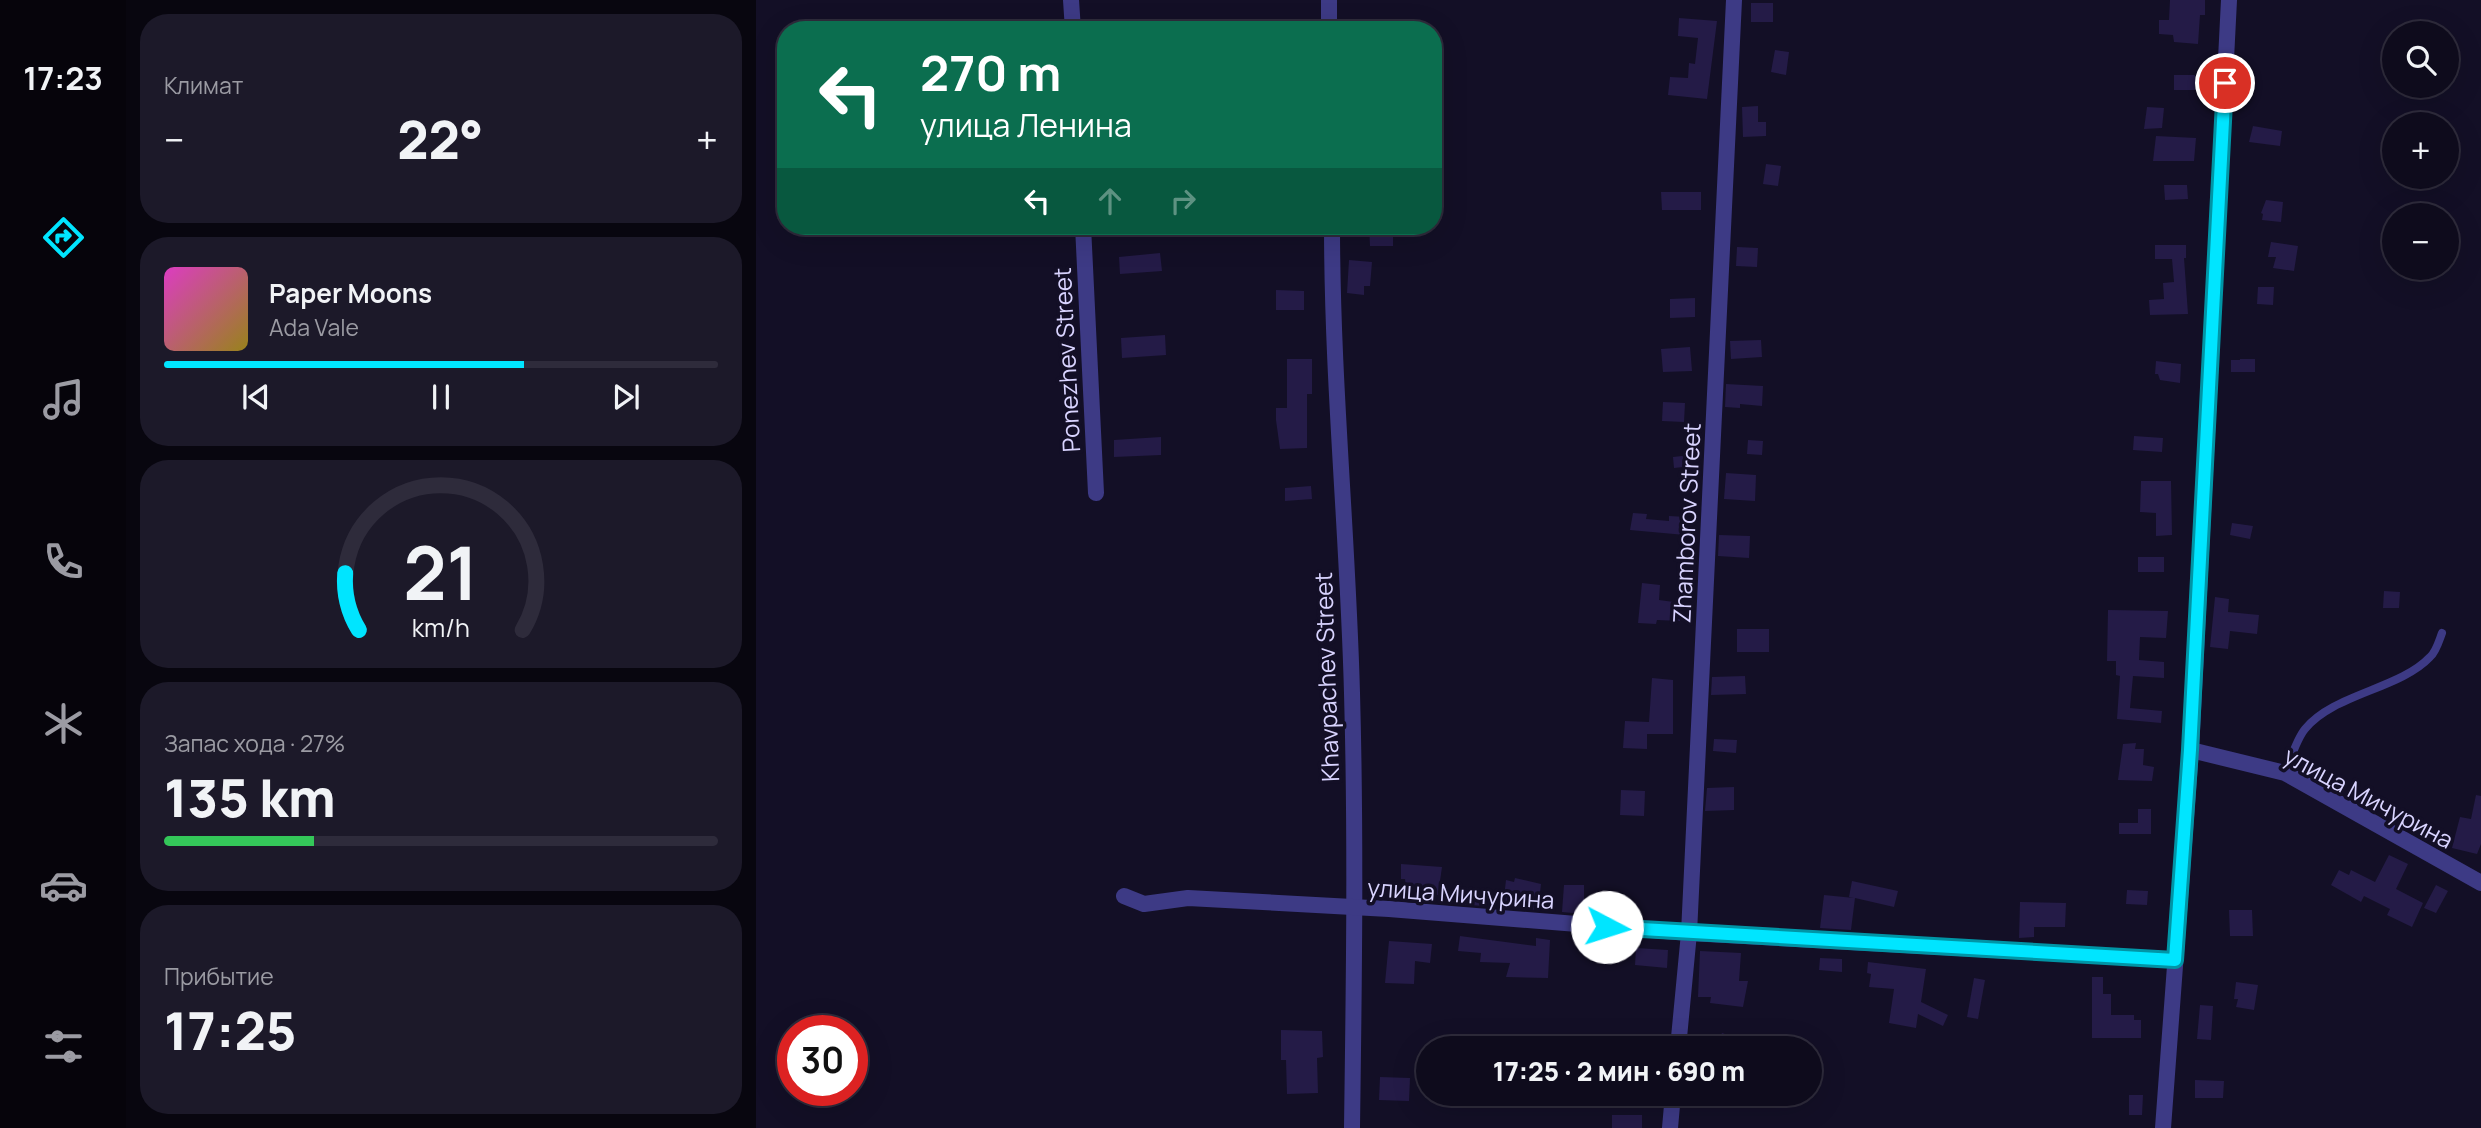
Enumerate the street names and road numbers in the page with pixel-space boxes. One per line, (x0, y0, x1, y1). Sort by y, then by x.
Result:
street label: Ponezhev Street (1045, 267, 1087, 453)
street label: Zhamborov Street (1664, 422, 1708, 624)
street label: Khavpachev Street (1306, 572, 1346, 782)
street label: улица Мичурина (2278, 738, 2460, 856)
street label: улица Мичурина (1366, 870, 1556, 916)

